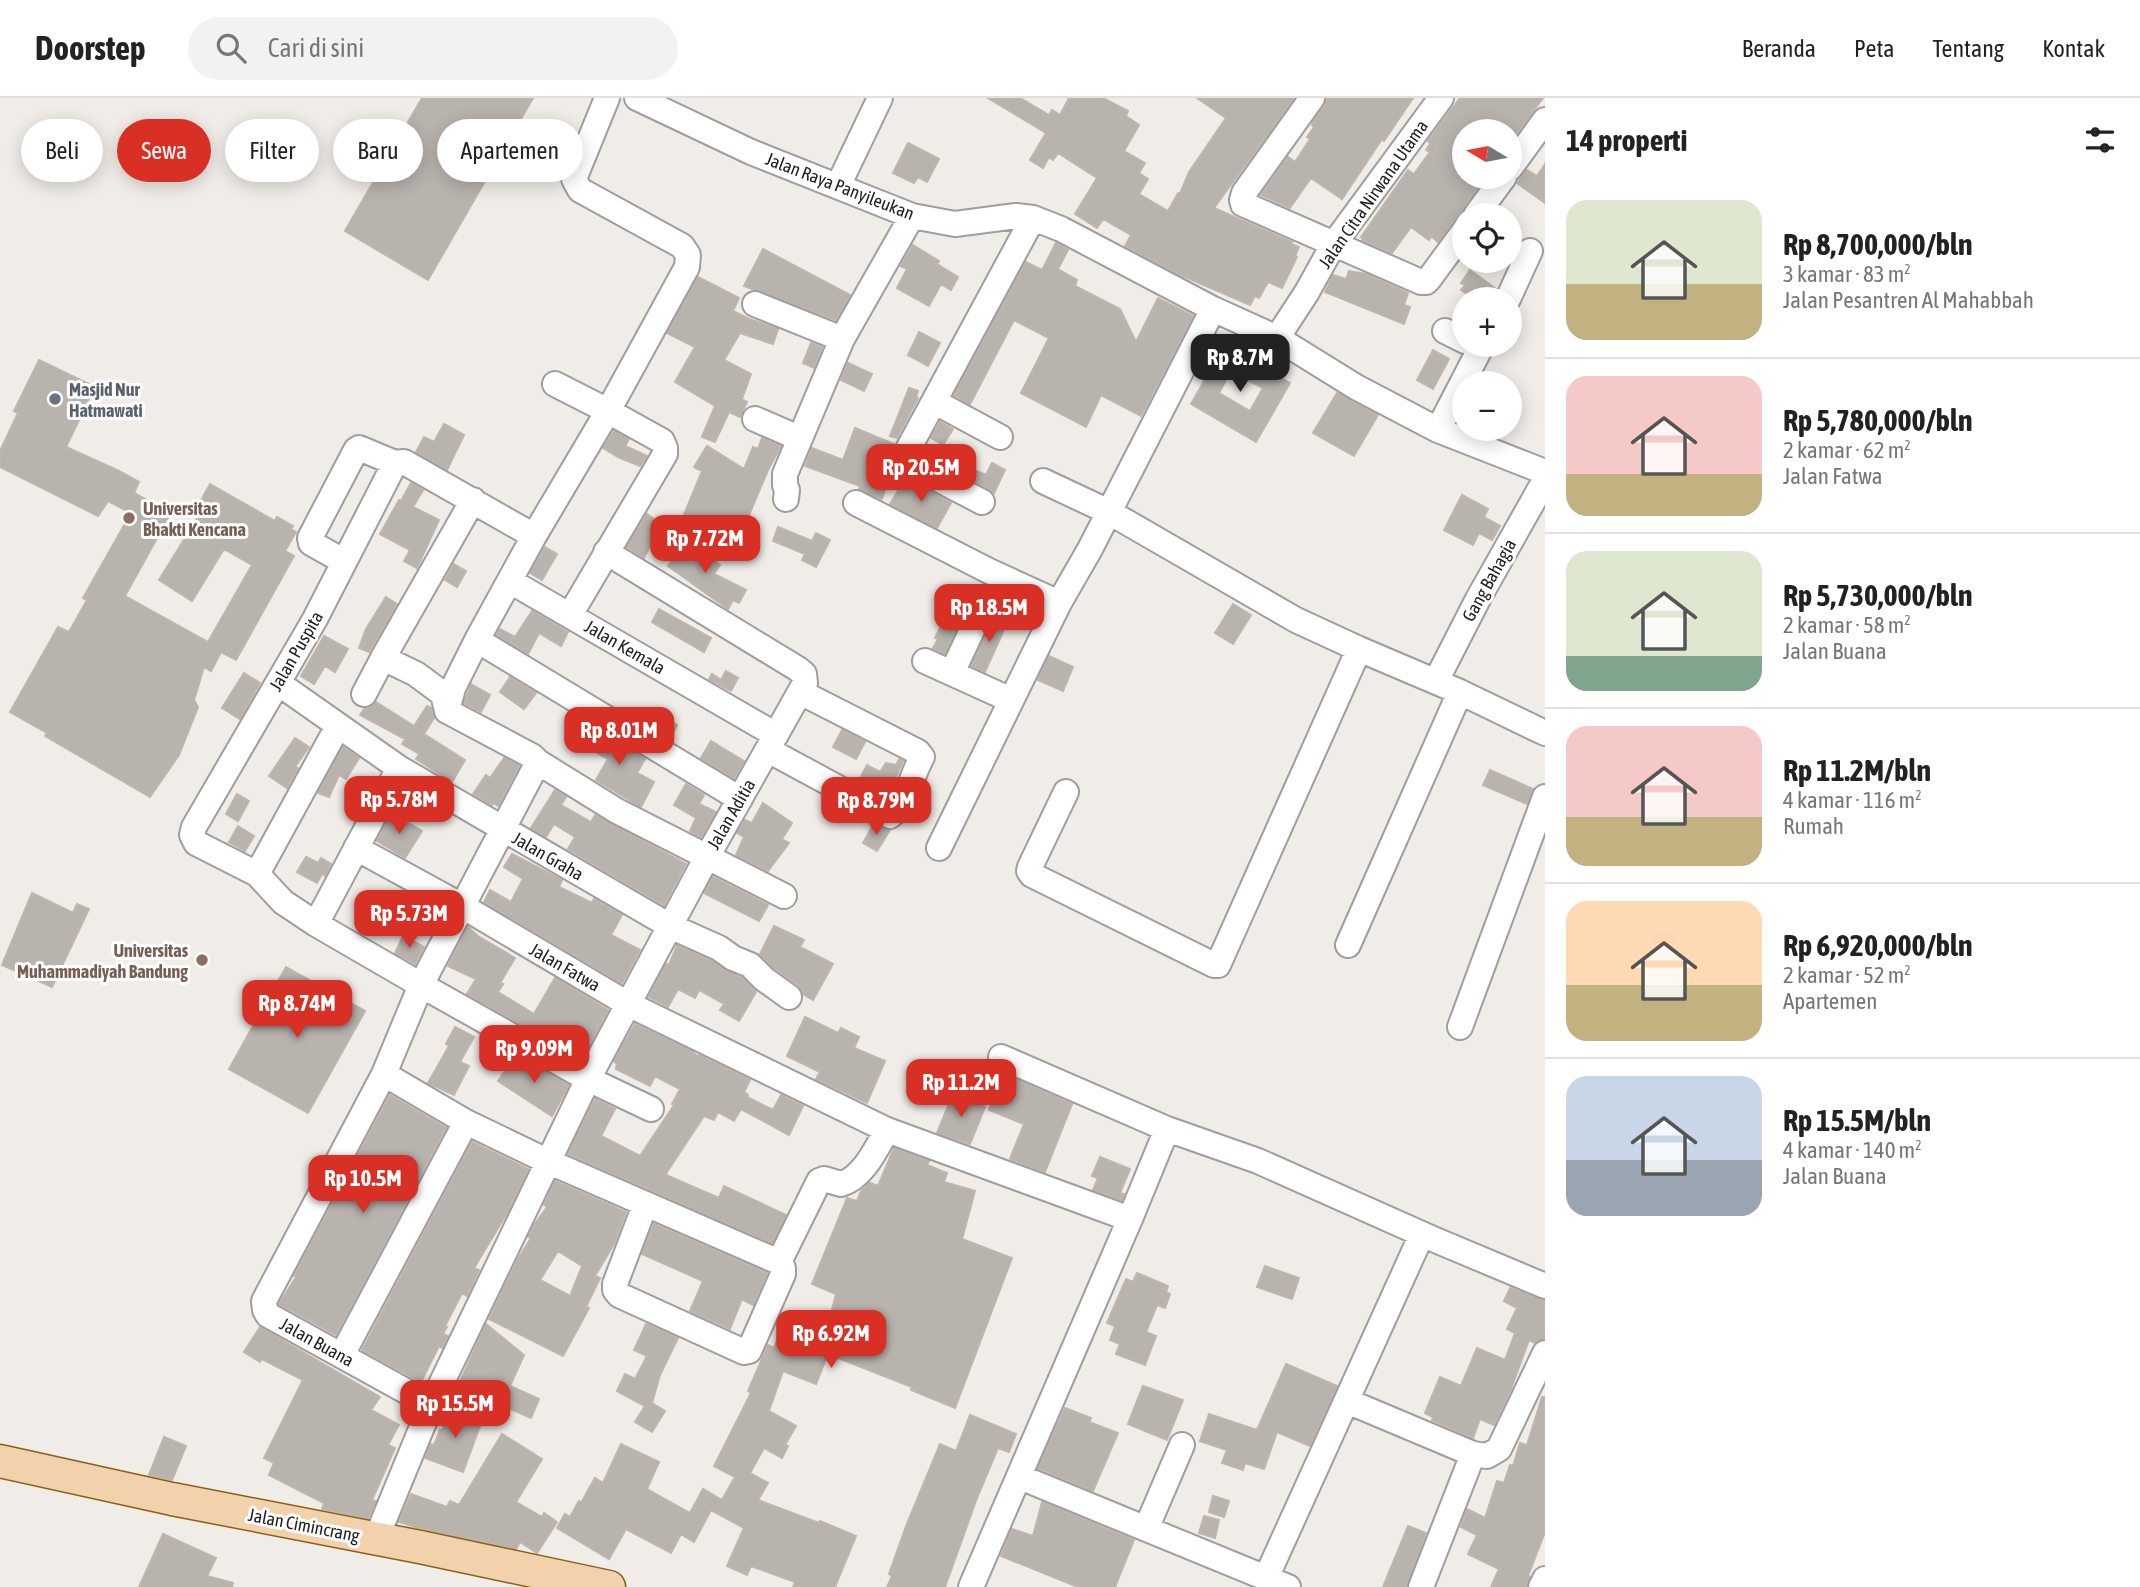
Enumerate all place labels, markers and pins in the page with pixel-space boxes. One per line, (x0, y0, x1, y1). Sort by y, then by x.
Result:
pin: Rp 8.7M (1175, 334, 1305, 394)
place label: Masjid Nur Hatmawati (69, 379, 143, 421)
marker: Masjid Nur Hatmawati (47, 391, 63, 407)
pin: Rp 20.5M (849, 444, 993, 504)
place label: Universitas Bhakti Kencana (143, 498, 246, 540)
marker: Universitas Bhakti Kencana (121, 510, 137, 526)
pin: Rp 7.72M (633, 516, 777, 575)
pin: Rp 18.5M (917, 584, 1061, 644)
pin: Rp 8.01M (547, 708, 691, 767)
pin: Rp 5.78M (327, 776, 471, 836)
pin: Rp 8.79M (804, 778, 948, 837)
pin: Rp 5.73M (337, 890, 481, 950)
place label: Universitas Muhammadiyah Bandung (17, 940, 189, 982)
marker: Universitas Muhammadiyah Bandung (194, 952, 210, 968)
pin: Rp 8.74M (225, 981, 369, 1040)
pin: Rp 9.09M (462, 1026, 606, 1085)
pin: Rp 11.2M (889, 1060, 1033, 1119)
pin: Rp 10.5M (291, 1156, 435, 1215)
pin: Rp 6.92M (759, 1310, 903, 1370)
pin: Rp 15.5M (383, 1380, 527, 1440)

